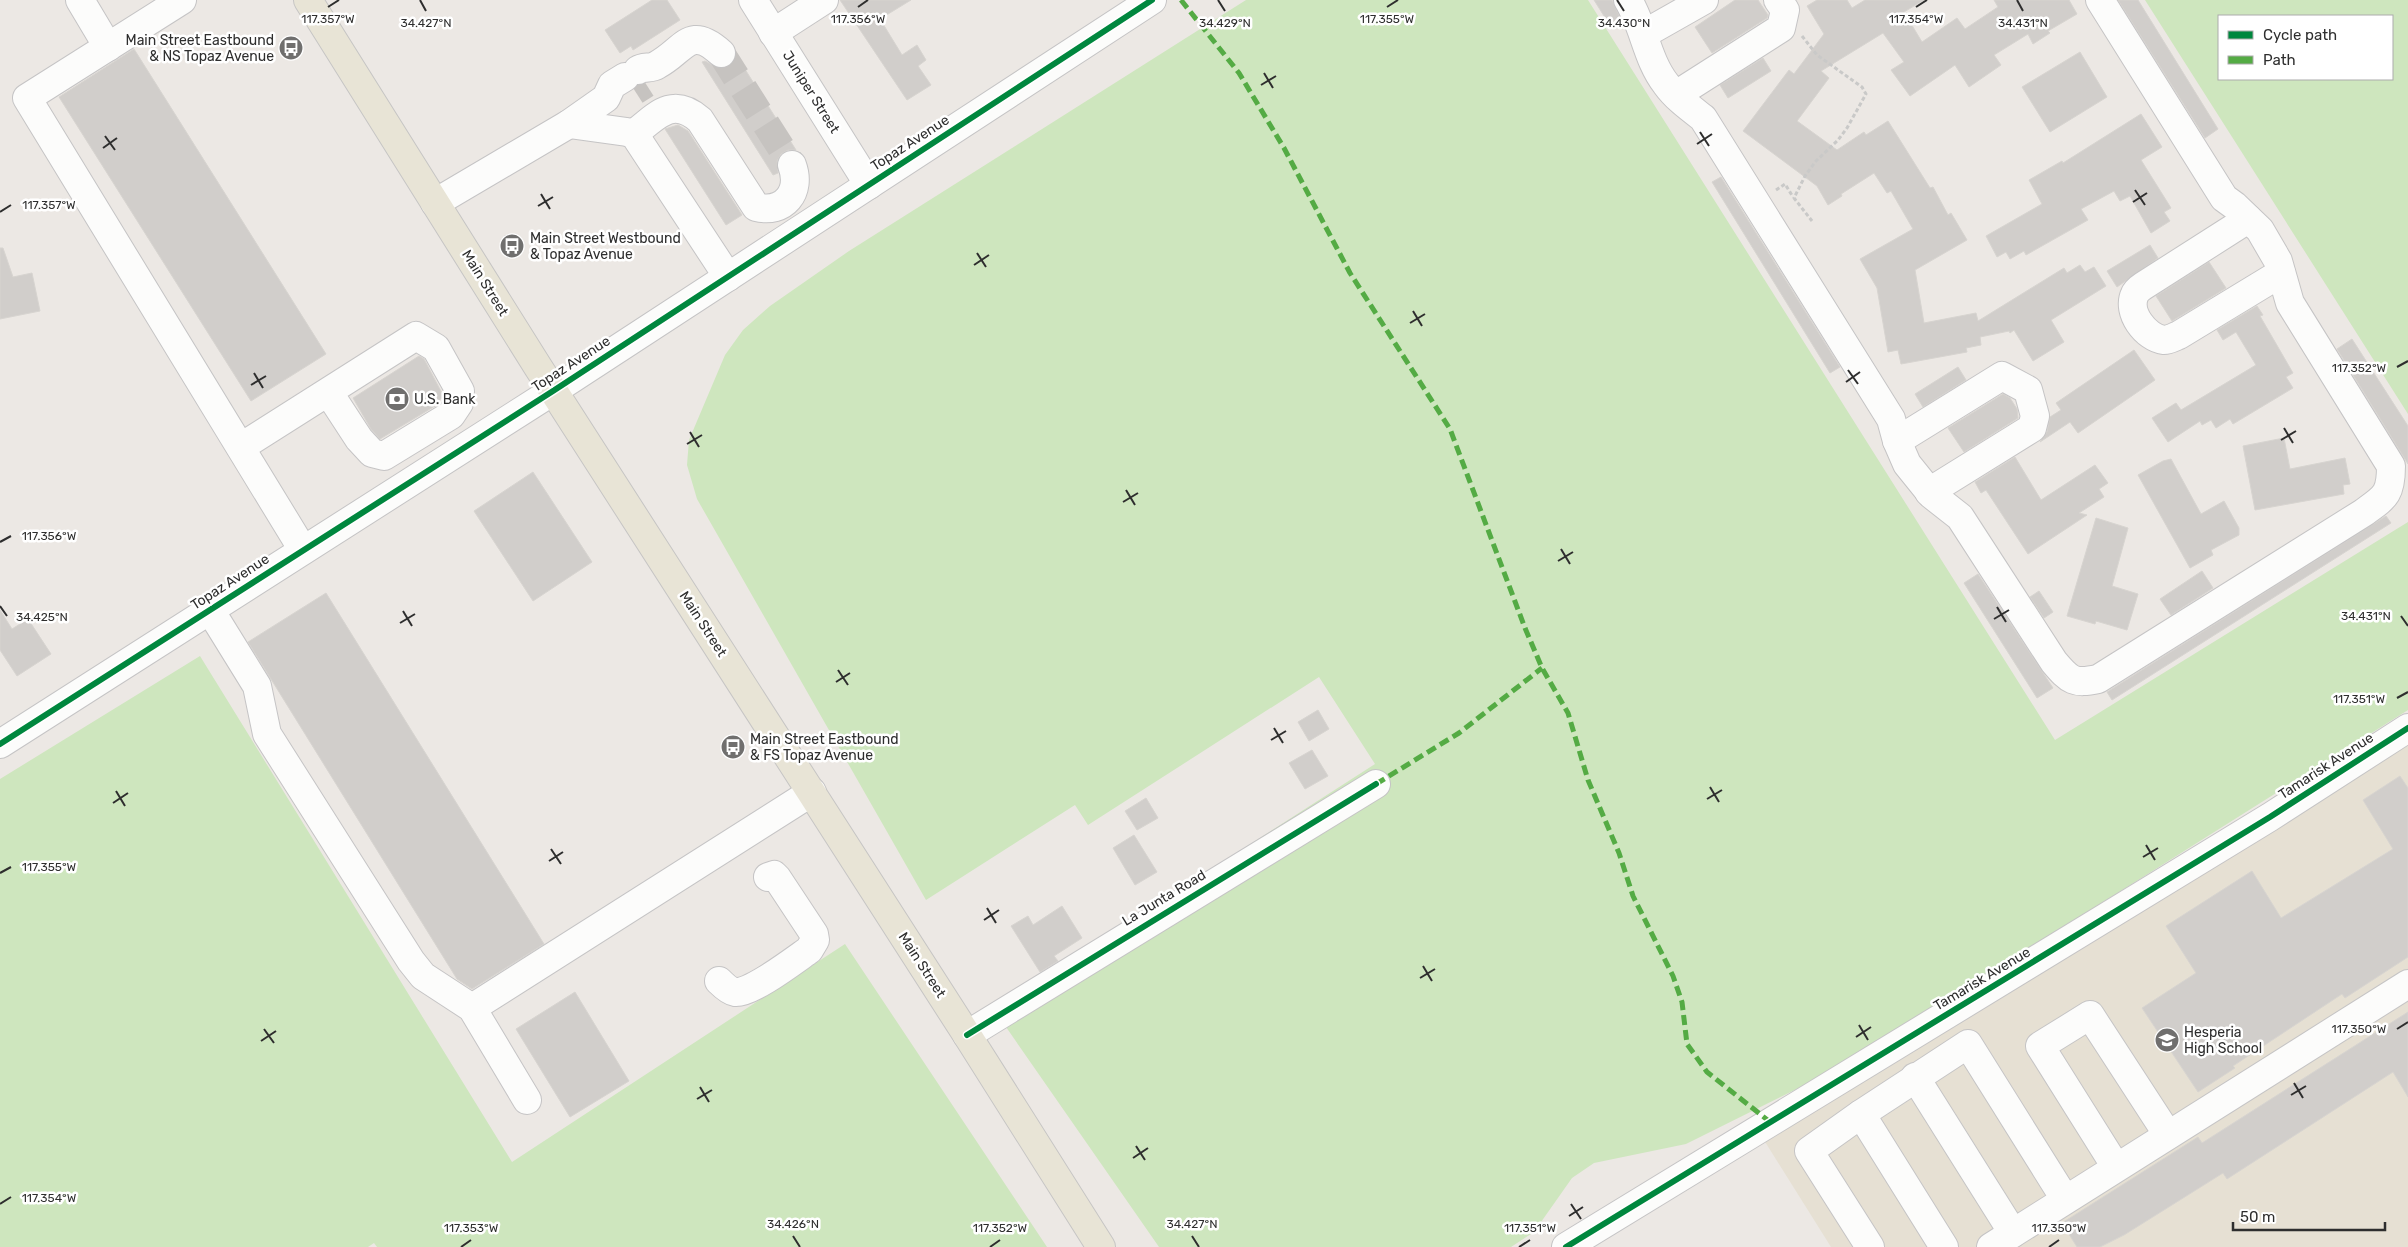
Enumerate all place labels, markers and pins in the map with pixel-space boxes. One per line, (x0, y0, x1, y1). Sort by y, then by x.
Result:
place label: Main Street Eastbound & NS Topaz Avenue (126, 32, 274, 65)
bus stop icon: Main Street Eastbound & NS Topaz Avenue (278, 35, 304, 61)
place label: Main Street Westbound & Topaz Avenue (530, 230, 681, 263)
bus stop icon: Main Street Westbound & Topaz Avenue (499, 233, 525, 259)
bank icon: U.S. Bank (384, 386, 410, 412)
place label: U.S. Bank (414, 391, 476, 408)
place label: Main Street Eastbound & FS Topaz Avenue (750, 731, 898, 764)
bus stop icon: Main Street Eastbound & FS Topaz Avenue (720, 734, 746, 760)
place label: Hesperia High School (2184, 1024, 2262, 1057)
school or university icon: Hesperia High School (2154, 1027, 2180, 1053)

